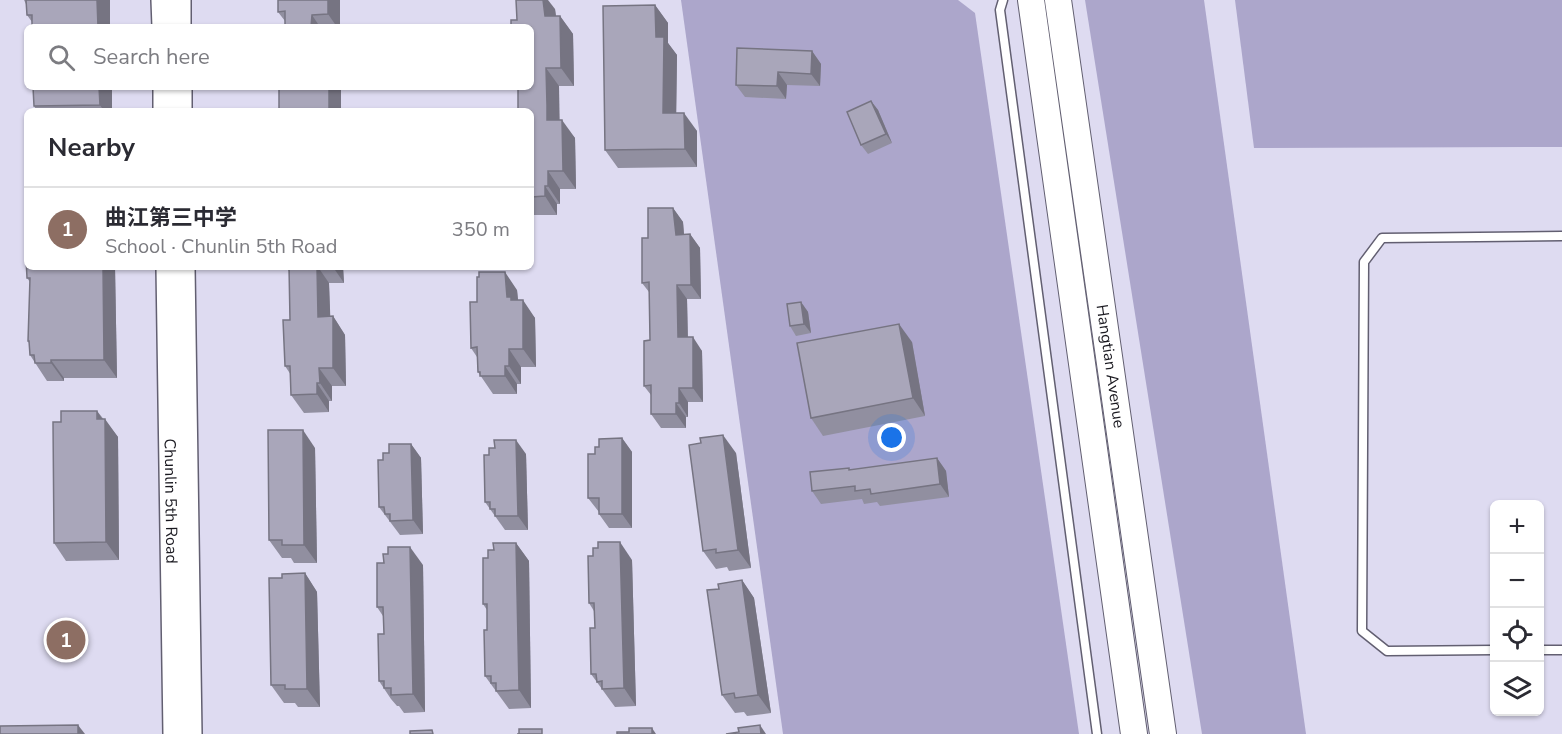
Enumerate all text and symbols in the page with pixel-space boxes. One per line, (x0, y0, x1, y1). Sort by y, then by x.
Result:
search box (24, 24, 534, 90)
icon: search (45, 41, 78, 74)
text: Search here (93, 42, 210, 72)
text: Nearby (48, 130, 135, 165)
text: 曲江第三中学 (105, 203, 237, 233)
text: 1 (62, 216, 74, 243)
text: 350 m (452, 216, 510, 243)
text: School · Chunlin 5th Road (105, 233, 337, 260)
street label: Hangtian Avenue (1091, 303, 1130, 430)
your location (877, 423, 906, 452)
street label: Chunlin 5th Road (159, 438, 182, 564)
map controls (1490, 500, 1544, 716)
button: + (1490, 500, 1544, 554)
button: − (1490, 554, 1544, 608)
button: locate (1490, 608, 1544, 662)
pin: 1 (46, 618, 86, 662)
button: layers (1490, 662, 1544, 716)

